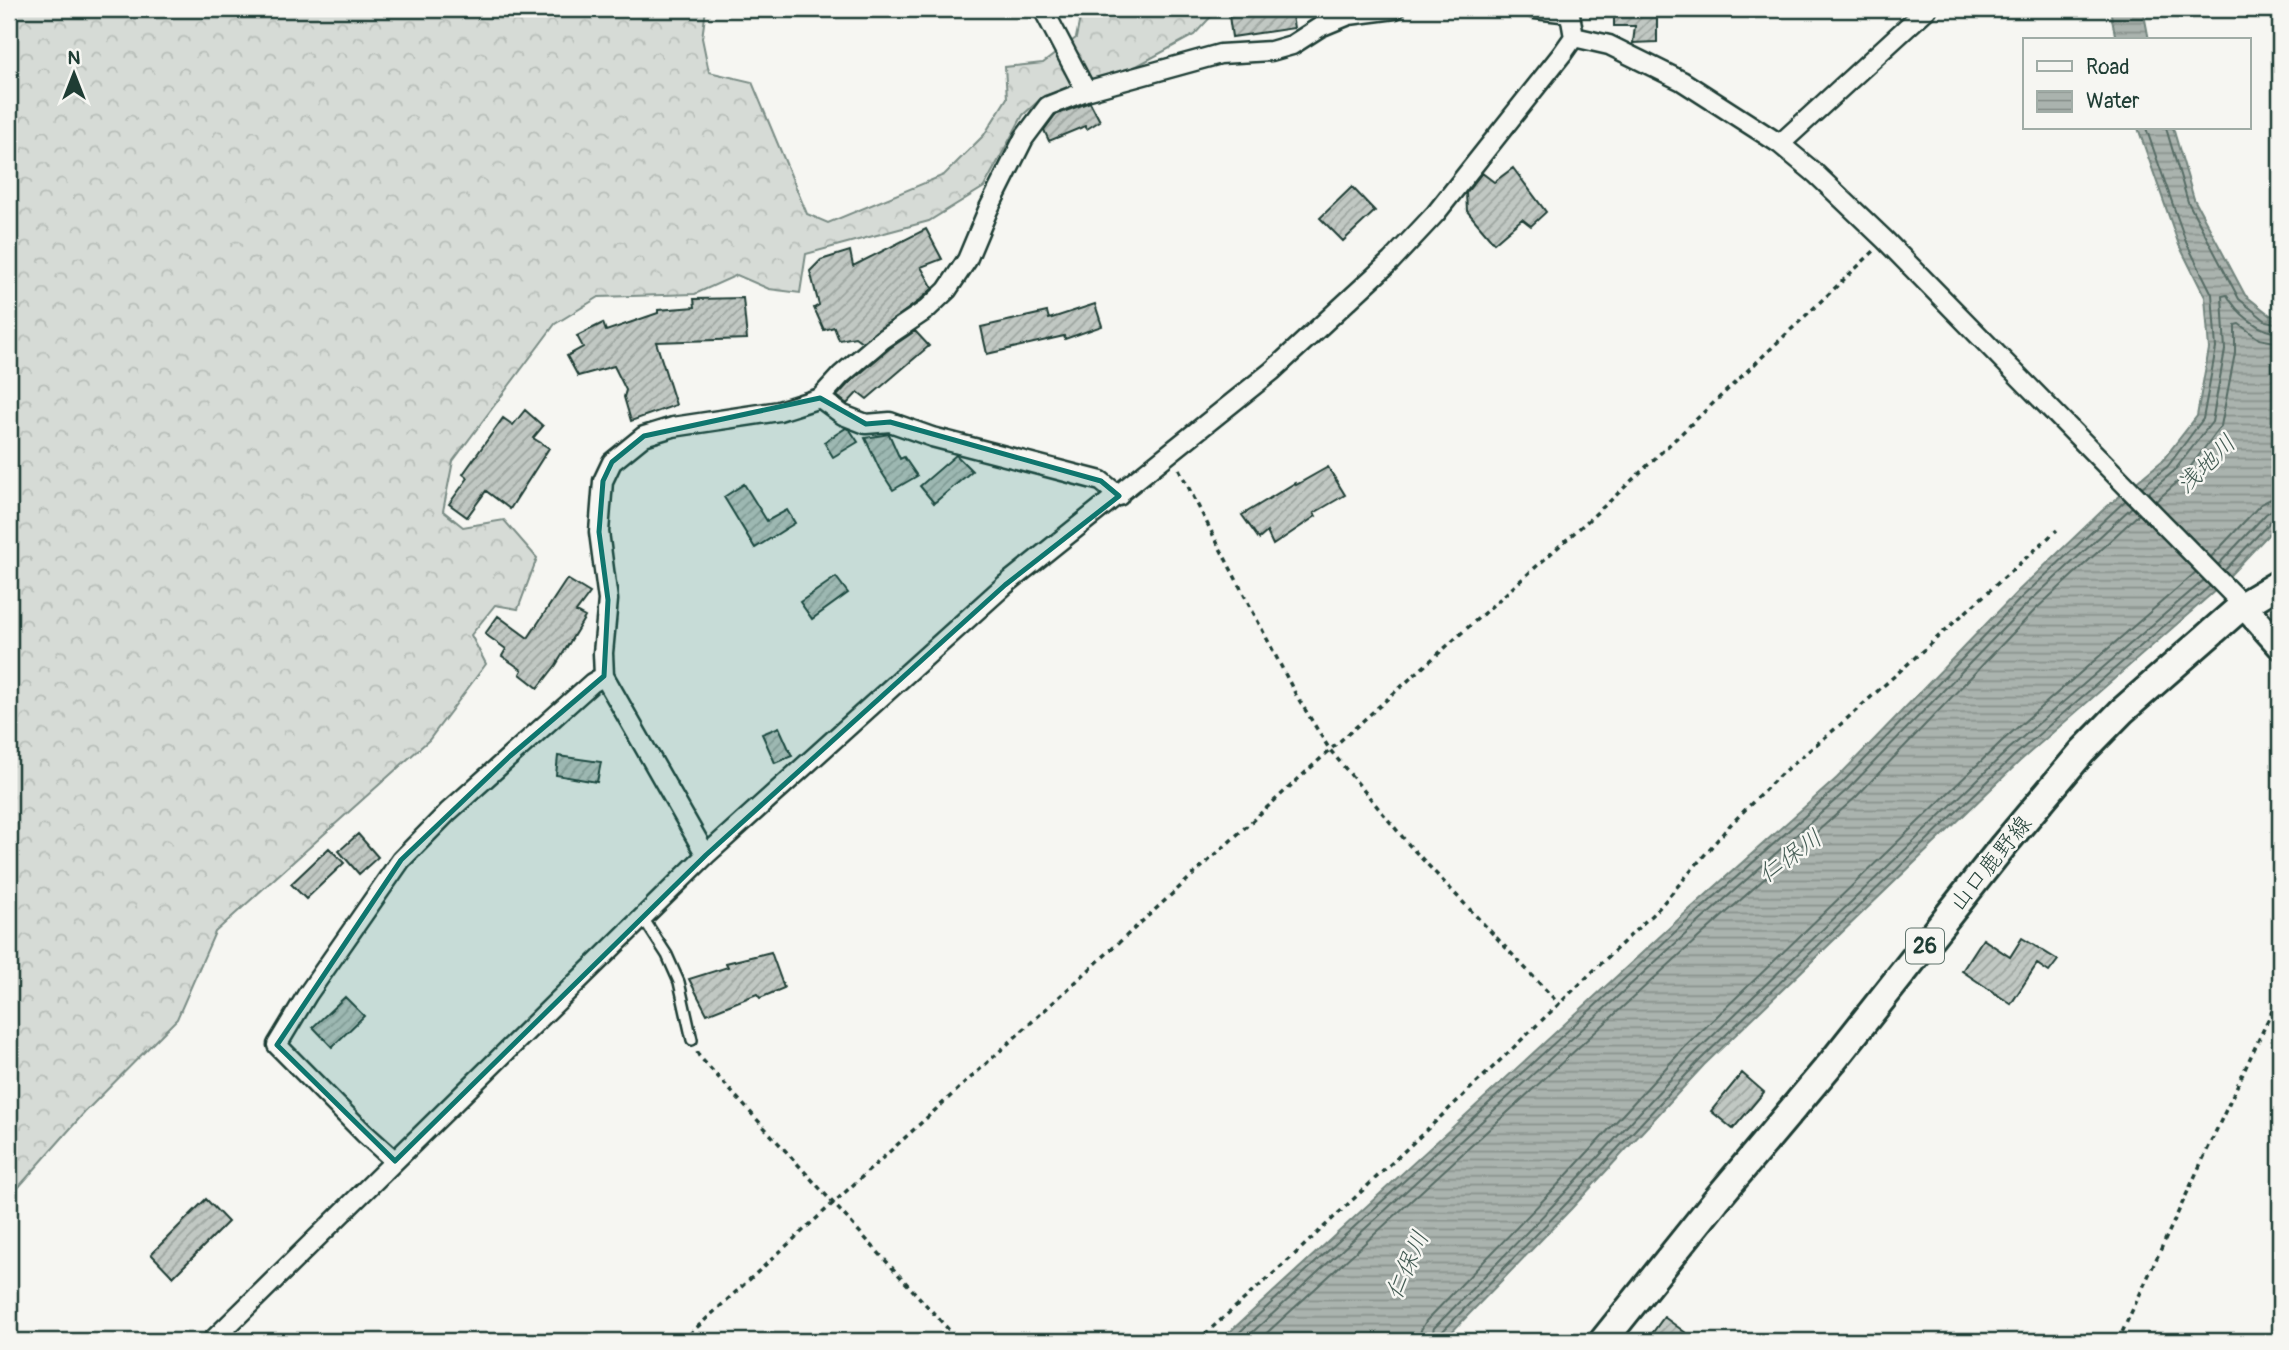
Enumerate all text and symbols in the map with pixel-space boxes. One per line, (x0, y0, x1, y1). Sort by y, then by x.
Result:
north arrow (38, 38, 108, 108)
legend (2023, 38, 2250, 130)
text: N (68, 46, 81, 70)
text: Road (2086, 54, 2130, 81)
text: Water (2086, 88, 2140, 115)
water label: 浅地川 (2171, 429, 2242, 500)
street label: 山口鹿野線 (1943, 810, 2038, 917)
water label: 仁保川 (1753, 824, 1828, 889)
road number: 26 (1906, 928, 1944, 964)
water label: 仁保川 (1380, 1226, 1435, 1304)

